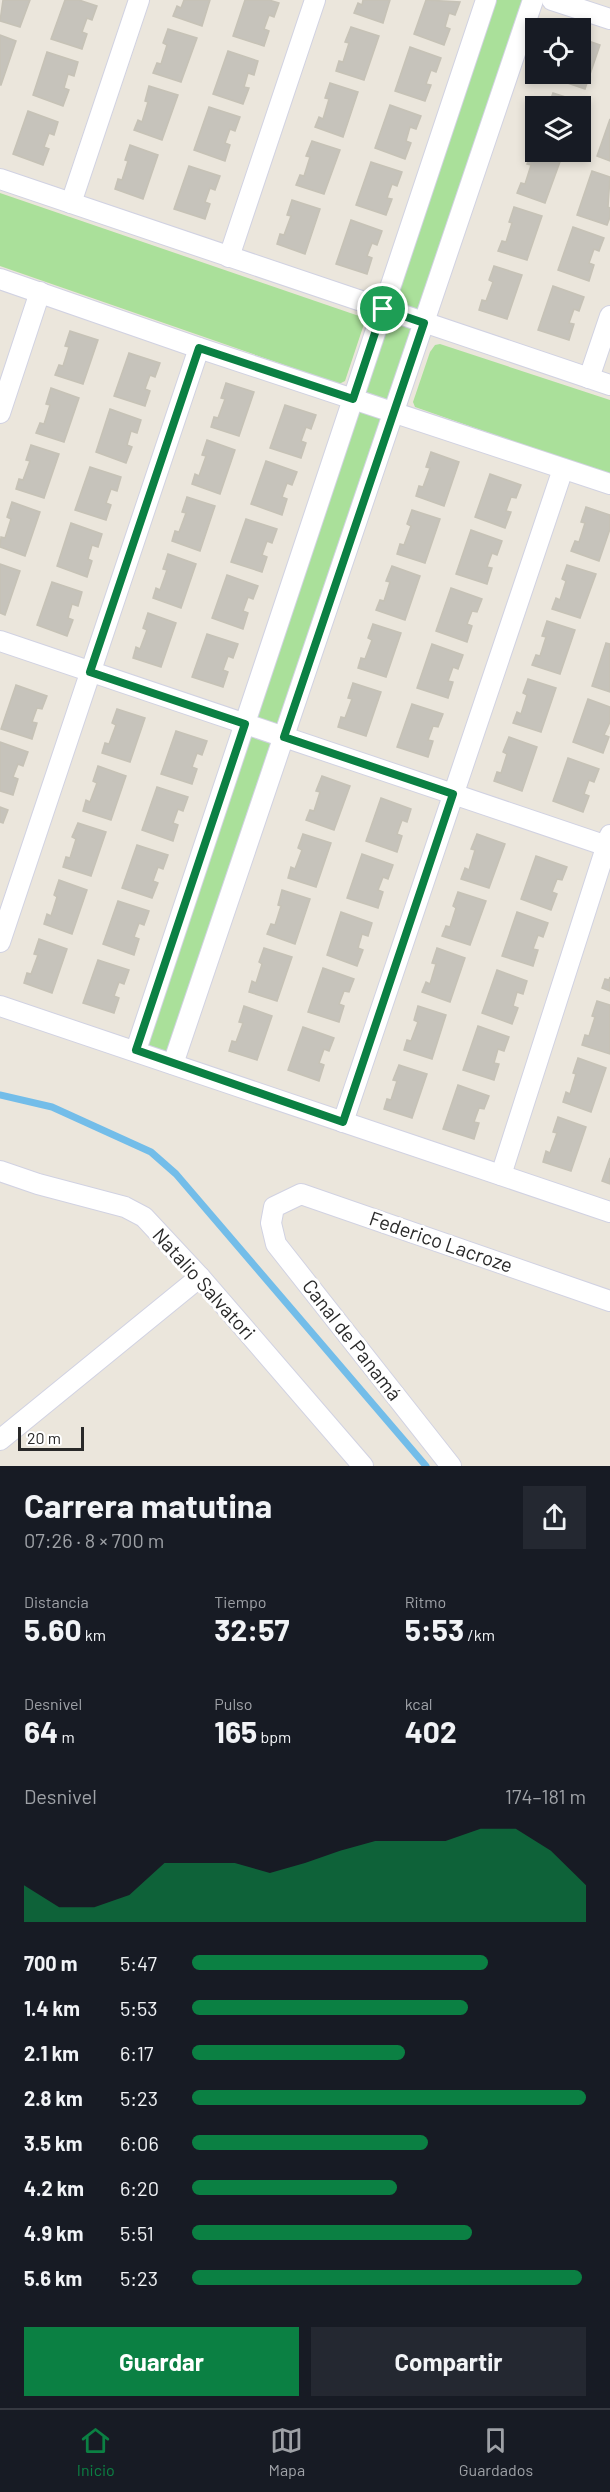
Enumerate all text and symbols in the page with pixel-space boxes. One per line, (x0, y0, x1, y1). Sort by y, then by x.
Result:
map controls (525, 18, 591, 162)
button: locate (525, 18, 591, 84)
button: layers (525, 96, 591, 162)
pin (357, 283, 408, 334)
icon: arrive (366, 292, 399, 325)
street label: Federico Lacroze (366, 1205, 516, 1277)
street label: Natalio Salvatori (148, 1223, 261, 1344)
street label: Canal de Panamá (298, 1274, 408, 1405)
scale bar (18, 1424, 84, 1452)
text: 20 m (27, 1428, 61, 1447)
text: Carrera matutina (24, 1485, 272, 1525)
button: share (523, 1486, 586, 1549)
text: 07:26 · 8 × 700 m (24, 1528, 164, 1552)
text: Distancia (24, 1592, 89, 1611)
text: Tiempo (214, 1592, 267, 1611)
text: Ritmo (405, 1592, 446, 1611)
text: 5.60 (24, 1611, 81, 1647)
text: 32:57 (214, 1611, 289, 1647)
text: 5:53 (405, 1611, 464, 1647)
text: km (81, 1625, 106, 1644)
text: /km (464, 1625, 495, 1644)
text: Desnivel (24, 1694, 82, 1713)
text: Pulso (214, 1694, 252, 1713)
text: kcal (405, 1694, 433, 1713)
text: 64 (24, 1713, 58, 1749)
text: 165 (214, 1713, 257, 1749)
text: 402 (405, 1713, 457, 1749)
text: m (58, 1727, 75, 1746)
text: bpm (257, 1727, 291, 1746)
text: Desnivel (24, 1784, 97, 1808)
text: 174–181 m (505, 1784, 586, 1808)
text: 700 m (24, 1951, 77, 1975)
text: 5:47 (120, 1951, 157, 1975)
text: 1.4 km (24, 1996, 80, 2020)
text: 5:53 (120, 1996, 158, 2020)
text: 2.1 km (24, 2041, 79, 2065)
text: 6:17 (120, 2041, 154, 2065)
text: 2.8 km (24, 2086, 83, 2110)
text: 5:23 (120, 2086, 158, 2110)
text: 3.5 km (24, 2131, 82, 2155)
text: 6:06 (120, 2131, 159, 2155)
text: 4.2 km (24, 2176, 84, 2200)
text: 6:20 (120, 2176, 159, 2200)
text: 4.9 km (24, 2221, 83, 2245)
text: 5:51 (120, 2221, 154, 2245)
text: 5.6 km (24, 2266, 82, 2290)
text: 5:23 (120, 2266, 158, 2290)
button: Guardar (24, 2327, 299, 2396)
button: Compartir (311, 2327, 586, 2396)
tab: Inicio (77, 2424, 115, 2479)
tab: Mapa (268, 2424, 305, 2479)
tab: Guardados (459, 2424, 533, 2479)

